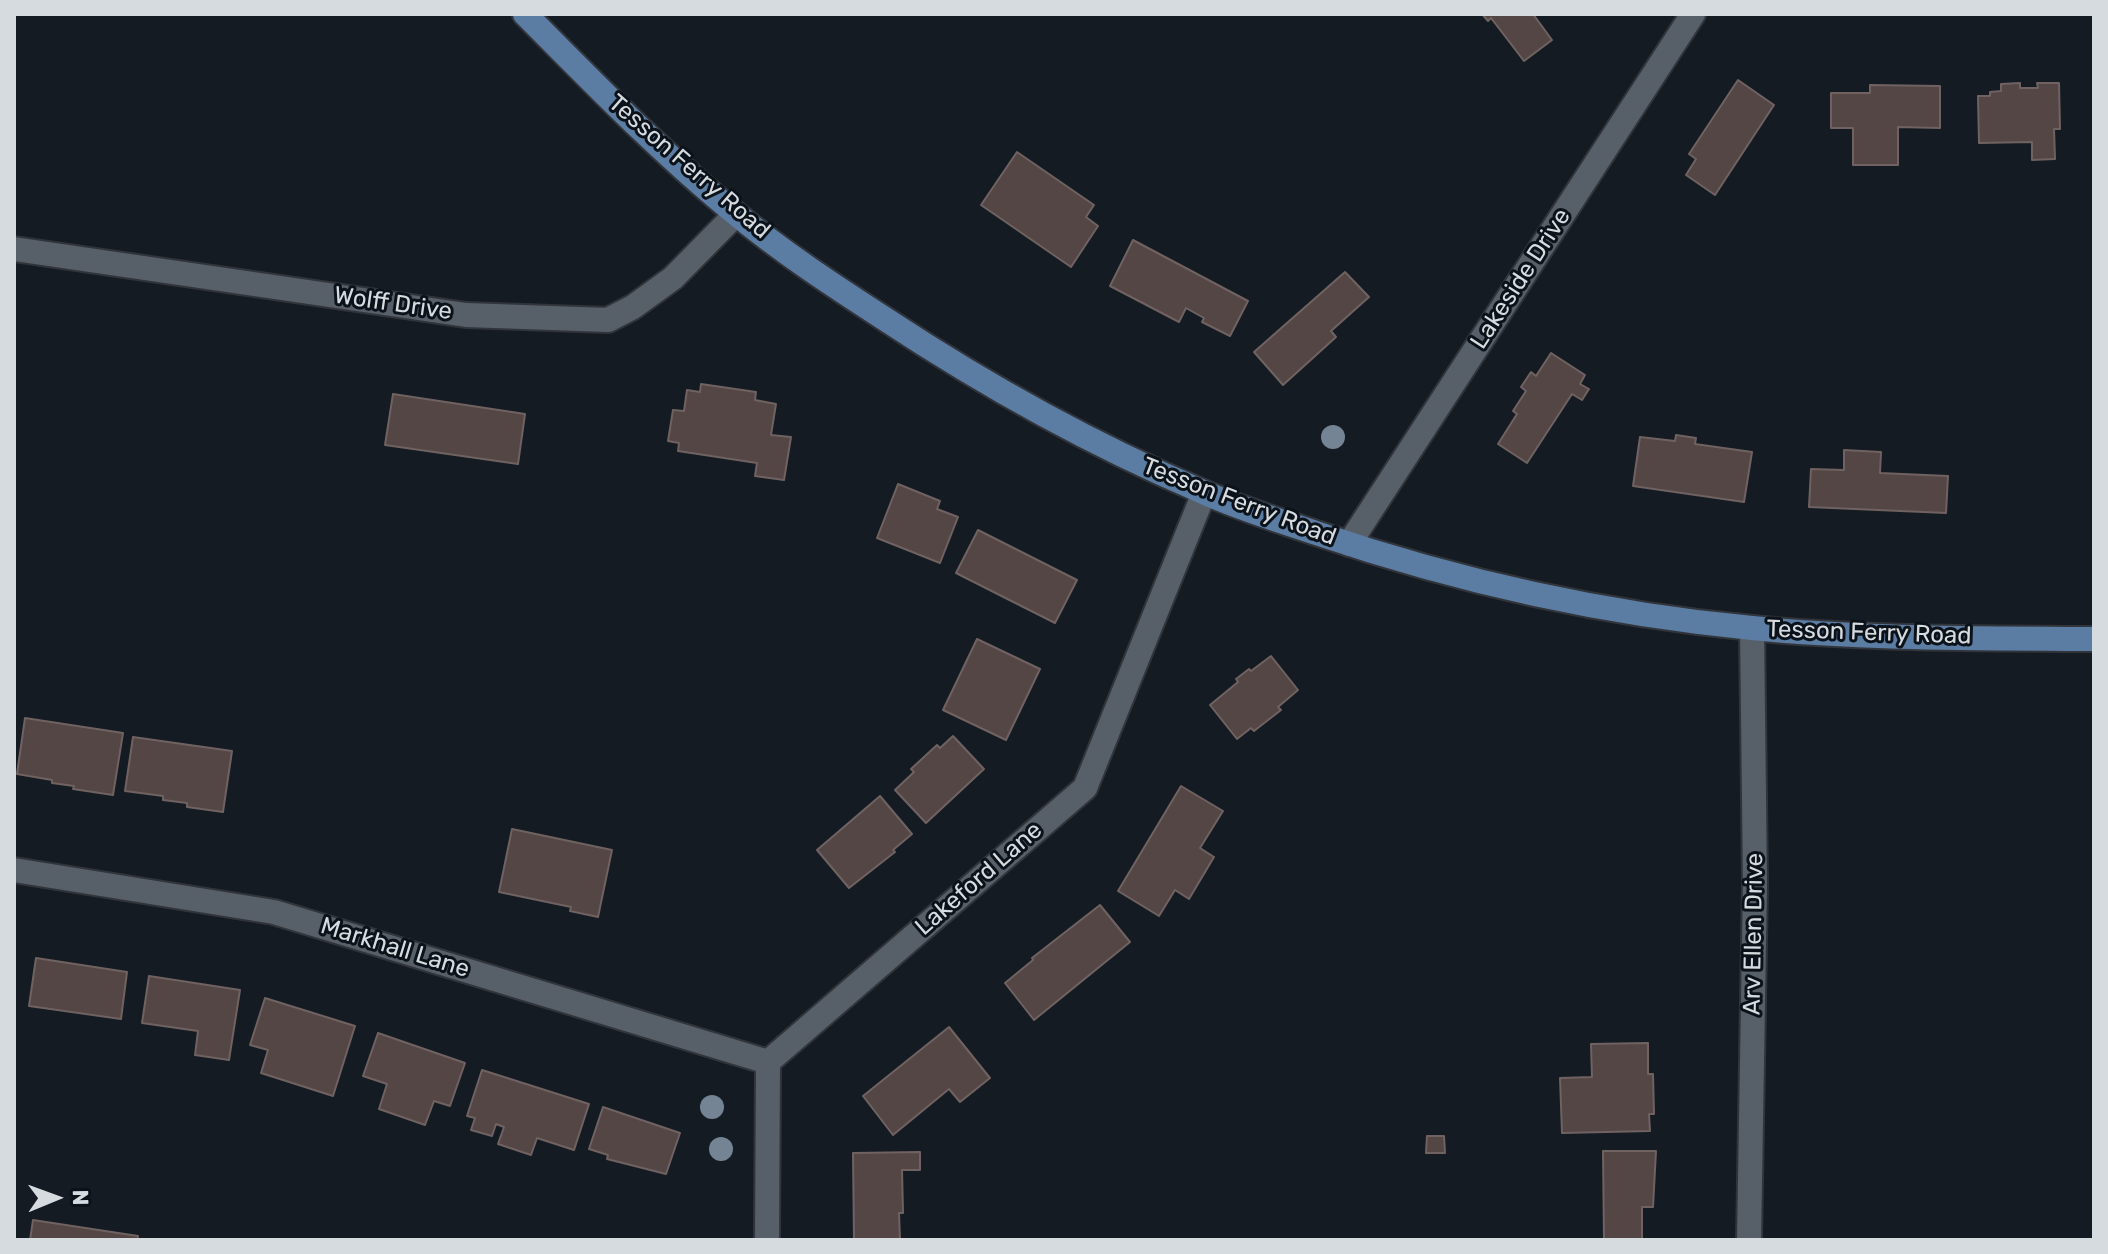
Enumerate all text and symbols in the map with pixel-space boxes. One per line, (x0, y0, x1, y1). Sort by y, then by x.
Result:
street label: Tesson Ferry Road (602, 89, 776, 245)
street label: Lakeside Drive (1465, 203, 1577, 355)
street label: Wolff Drive (332, 281, 454, 327)
street label: Tesson Ferry Road (1138, 452, 1340, 552)
street label: Tesson Ferry Road (1766, 615, 1972, 651)
street label: Lakeford Lane (910, 816, 1048, 942)
street label: Arv Ellen Drive (1738, 853, 1770, 1015)
street label: Markhall Lane (317, 912, 473, 984)
north arrow (16, 1158, 96, 1238)
text: N (67, 1189, 94, 1206)

